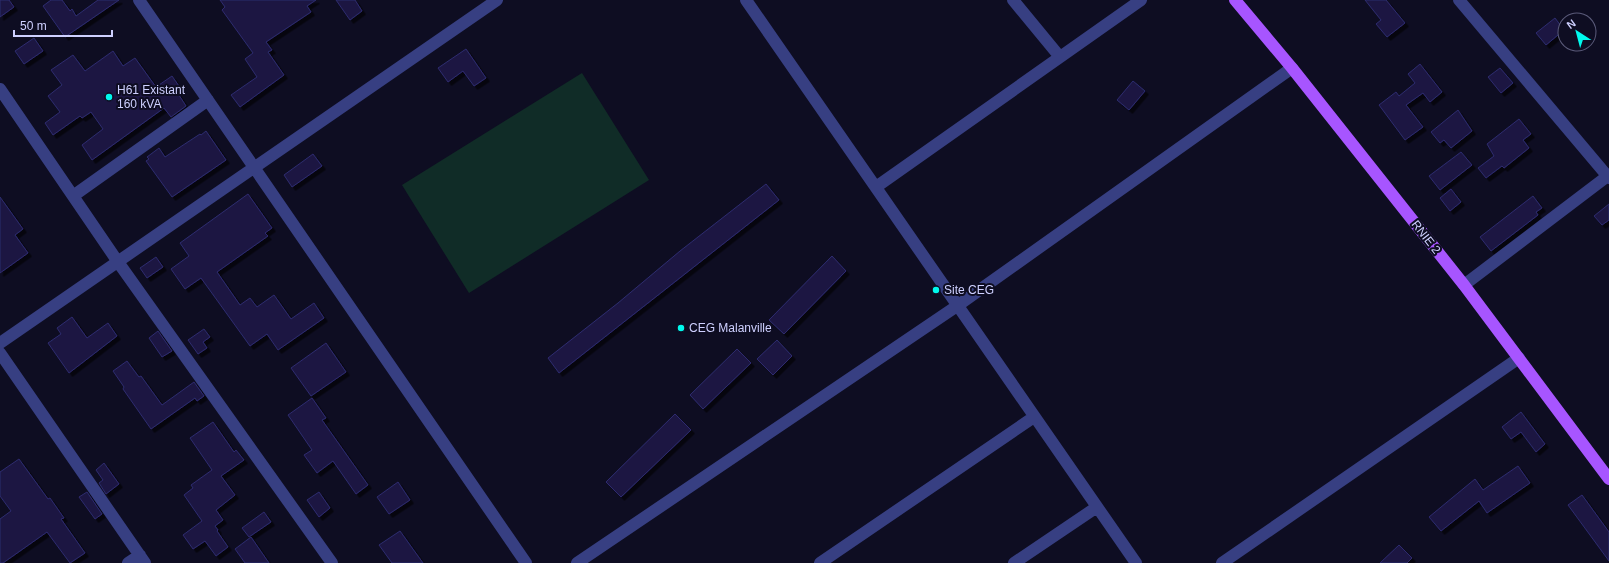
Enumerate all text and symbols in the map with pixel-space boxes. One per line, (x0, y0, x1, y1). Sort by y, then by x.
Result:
scale bar (14, 12, 112, 38)
north arrow (1557, 12, 1597, 52)
text: N (1564, 17, 1578, 31)
text: 50 m (20, 19, 47, 33)
place label: H61 Existant 160 kVA (117, 83, 186, 111)
marker: H61 Existant 160 kVA (104, 92, 114, 102)
street label: RNIE 2 (1409, 217, 1444, 257)
place label: Site CEG (944, 283, 994, 297)
marker: Site CEG (931, 285, 941, 295)
place label: CEG Malanville (689, 321, 772, 335)
marker: CEG Malanville (676, 323, 686, 333)

